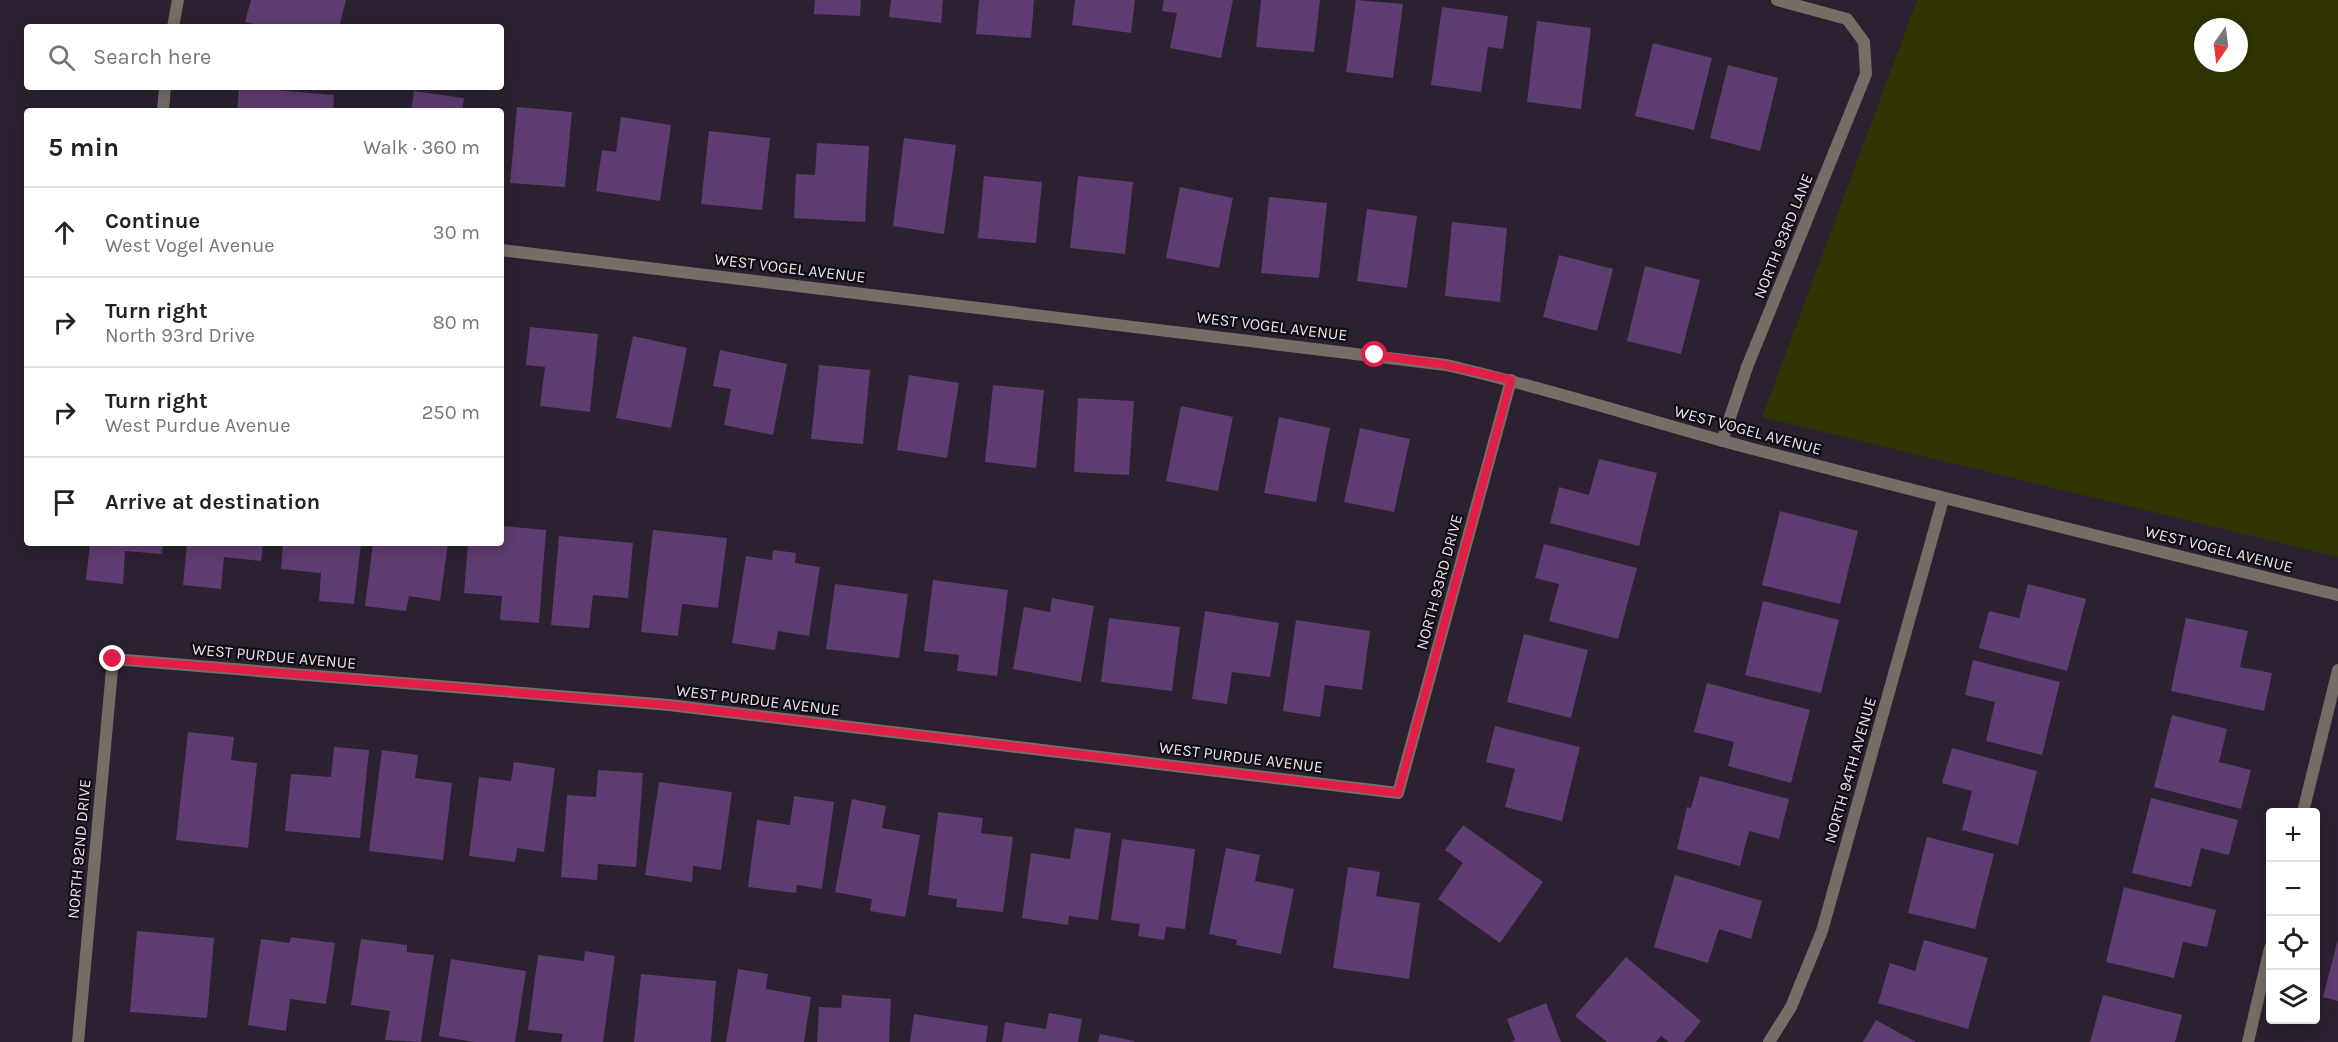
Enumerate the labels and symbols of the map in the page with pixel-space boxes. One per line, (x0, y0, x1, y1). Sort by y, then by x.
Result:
north arrow (2194, 18, 2248, 72)
street label: NORTH 93RD LANE (1749, 171, 1817, 301)
street label: WEST VOGEL AVENUE (714, 249, 866, 287)
street label: WEST VOGEL AVENUE (1196, 307, 1348, 345)
route start (1361, 341, 1387, 367)
street label: WEST VOGEL AVENUE (1672, 401, 1824, 459)
street label: NORTH 93RD DRIVE (1412, 512, 1466, 652)
street label: WEST VOGEL AVENUE (2143, 521, 2295, 577)
street label: WEST PURDUE AVENUE (191, 639, 357, 673)
route end (99, 645, 125, 671)
street label: WEST PURDUE AVENUE (675, 681, 841, 719)
street label: NORTH 94TH AVENUE (1820, 695, 1880, 845)
street label: WEST PURDUE AVENUE (1158, 738, 1324, 776)
street label: NORTH 92ND DRIVE (63, 778, 95, 920)

